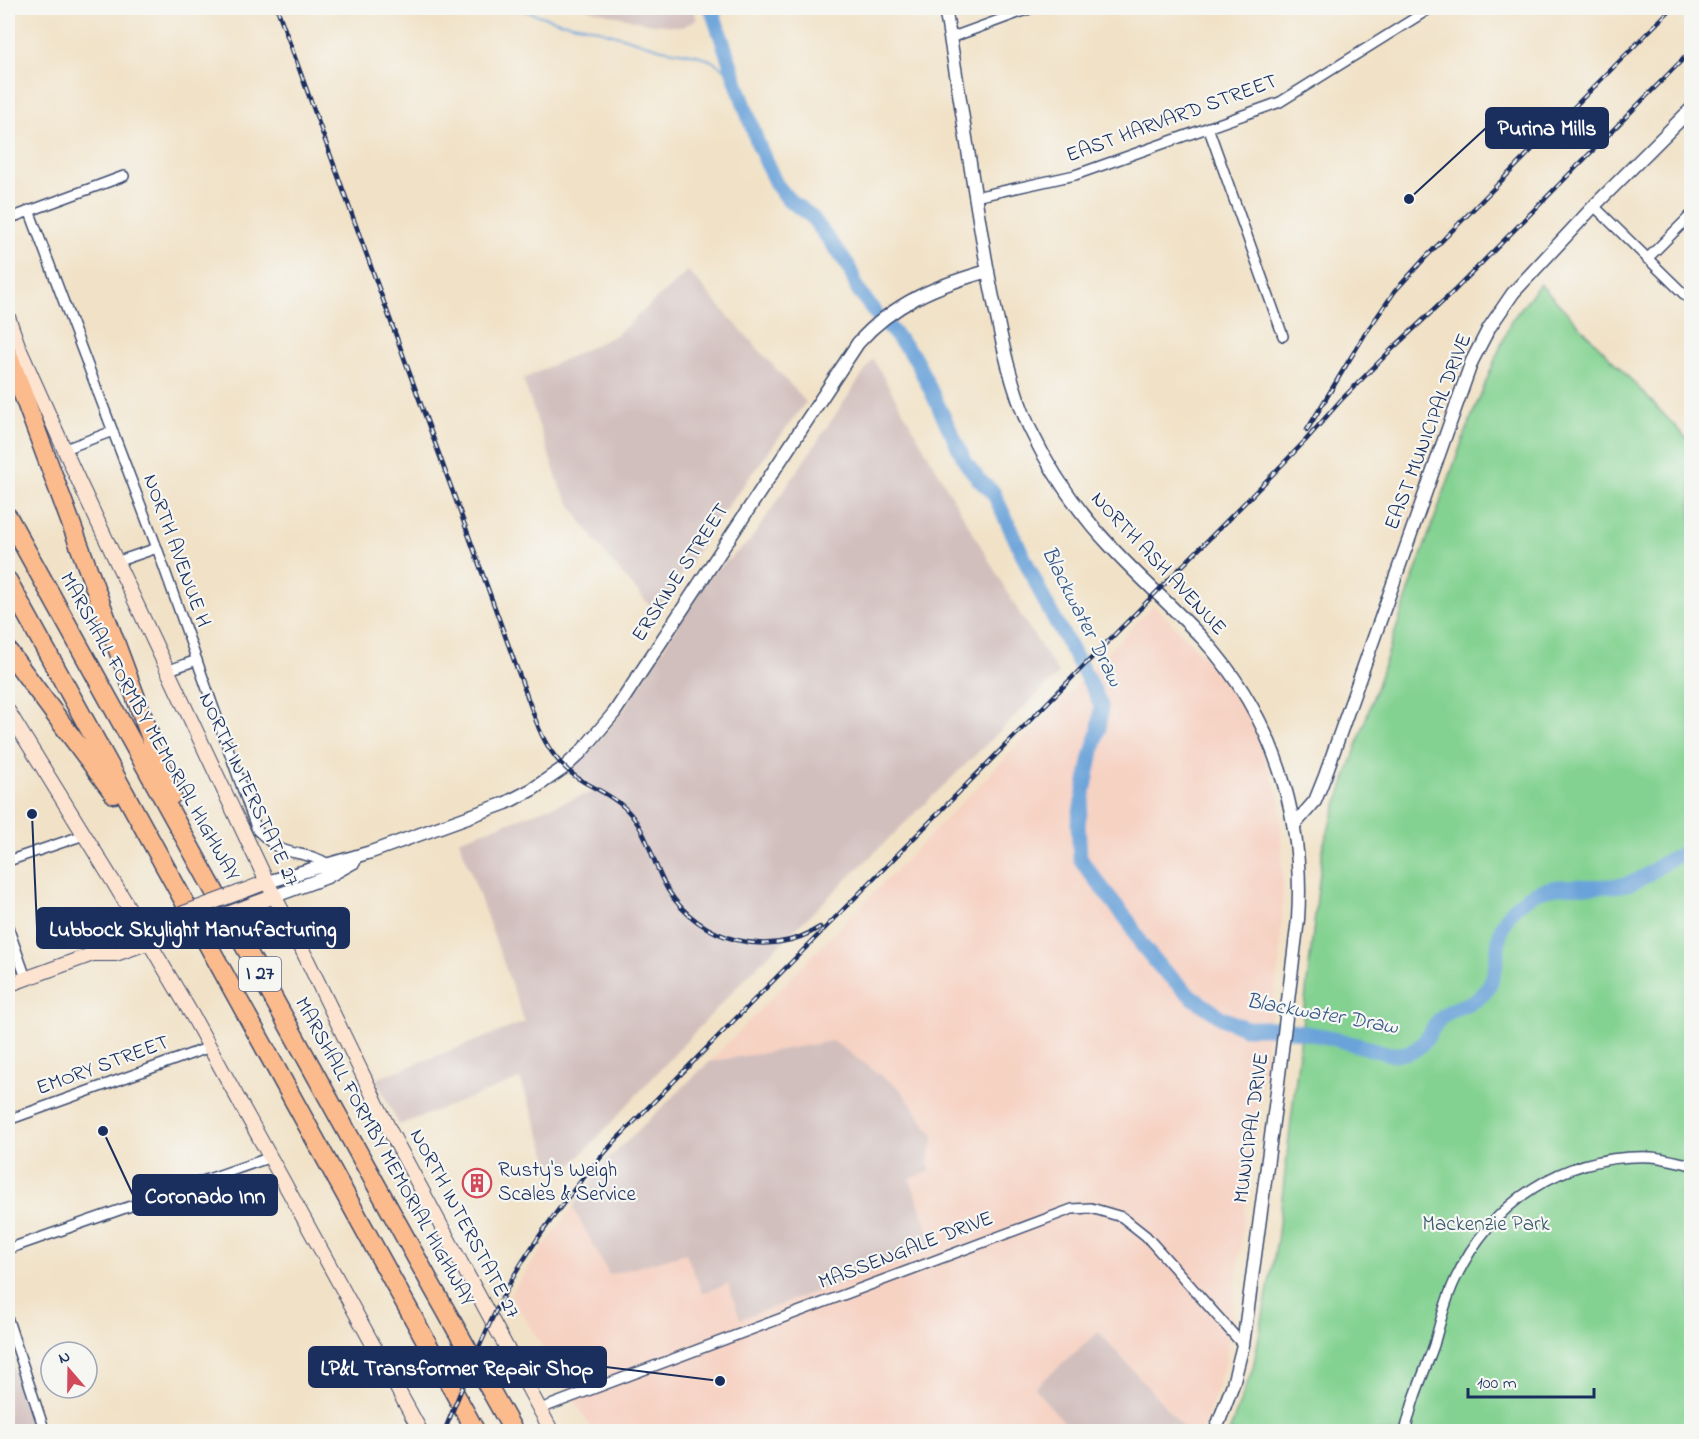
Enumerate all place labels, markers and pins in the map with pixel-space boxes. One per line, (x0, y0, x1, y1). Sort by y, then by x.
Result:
callout: Purina Mills (1486, 108, 1608, 148)
callout: Lubbock Skylight Manufacturing (37, 908, 349, 948)
place label: Rusty's Weigh Scales & Service (498, 1156, 636, 1210)
building icon: Rusty's Weigh Scales & Service (461, 1167, 493, 1199)
callout: Coronado Inn (133, 1175, 277, 1215)
callout: LP&L Transformer Repair Shop (309, 1347, 606, 1387)

